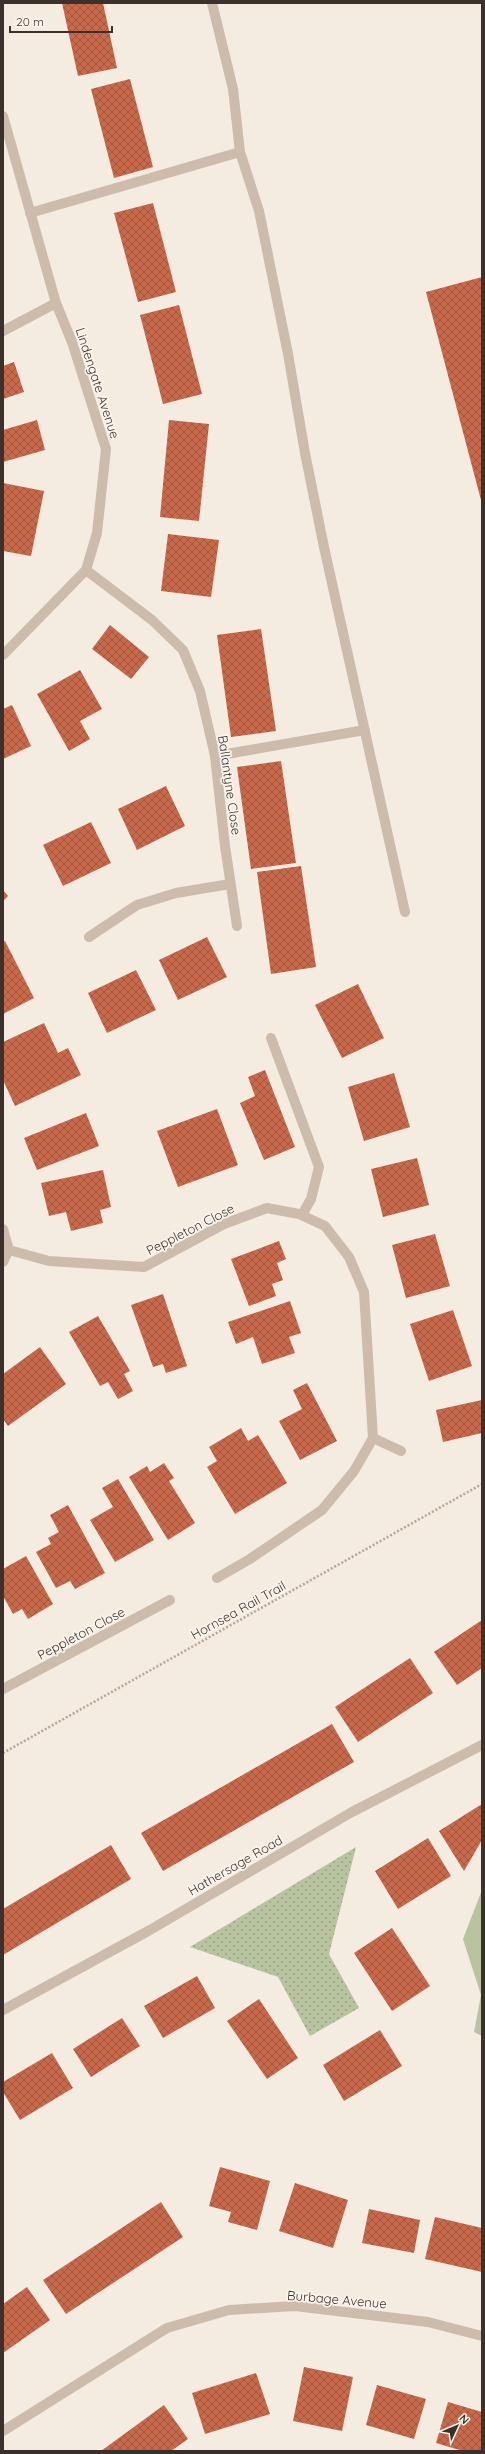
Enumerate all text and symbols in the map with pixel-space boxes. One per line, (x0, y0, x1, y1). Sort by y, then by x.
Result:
scale bar (10, 8, 112, 34)
text: 20 m (16, 14, 44, 29)
street label: Lindengate Avenue (73, 326, 123, 440)
street label: Ballantyne Close (215, 734, 245, 836)
street label: Peppleton Close (143, 1200, 237, 1258)
street label: Hornsea Rail Trail (188, 1577, 288, 1643)
street label: Peppleton Close (34, 1603, 128, 1663)
street label: Hathersage Road (185, 1831, 285, 1899)
street label: Burbage Avenue (287, 2287, 387, 2311)
north arrow (437, 2406, 477, 2446)
text: N (456, 2411, 472, 2427)

